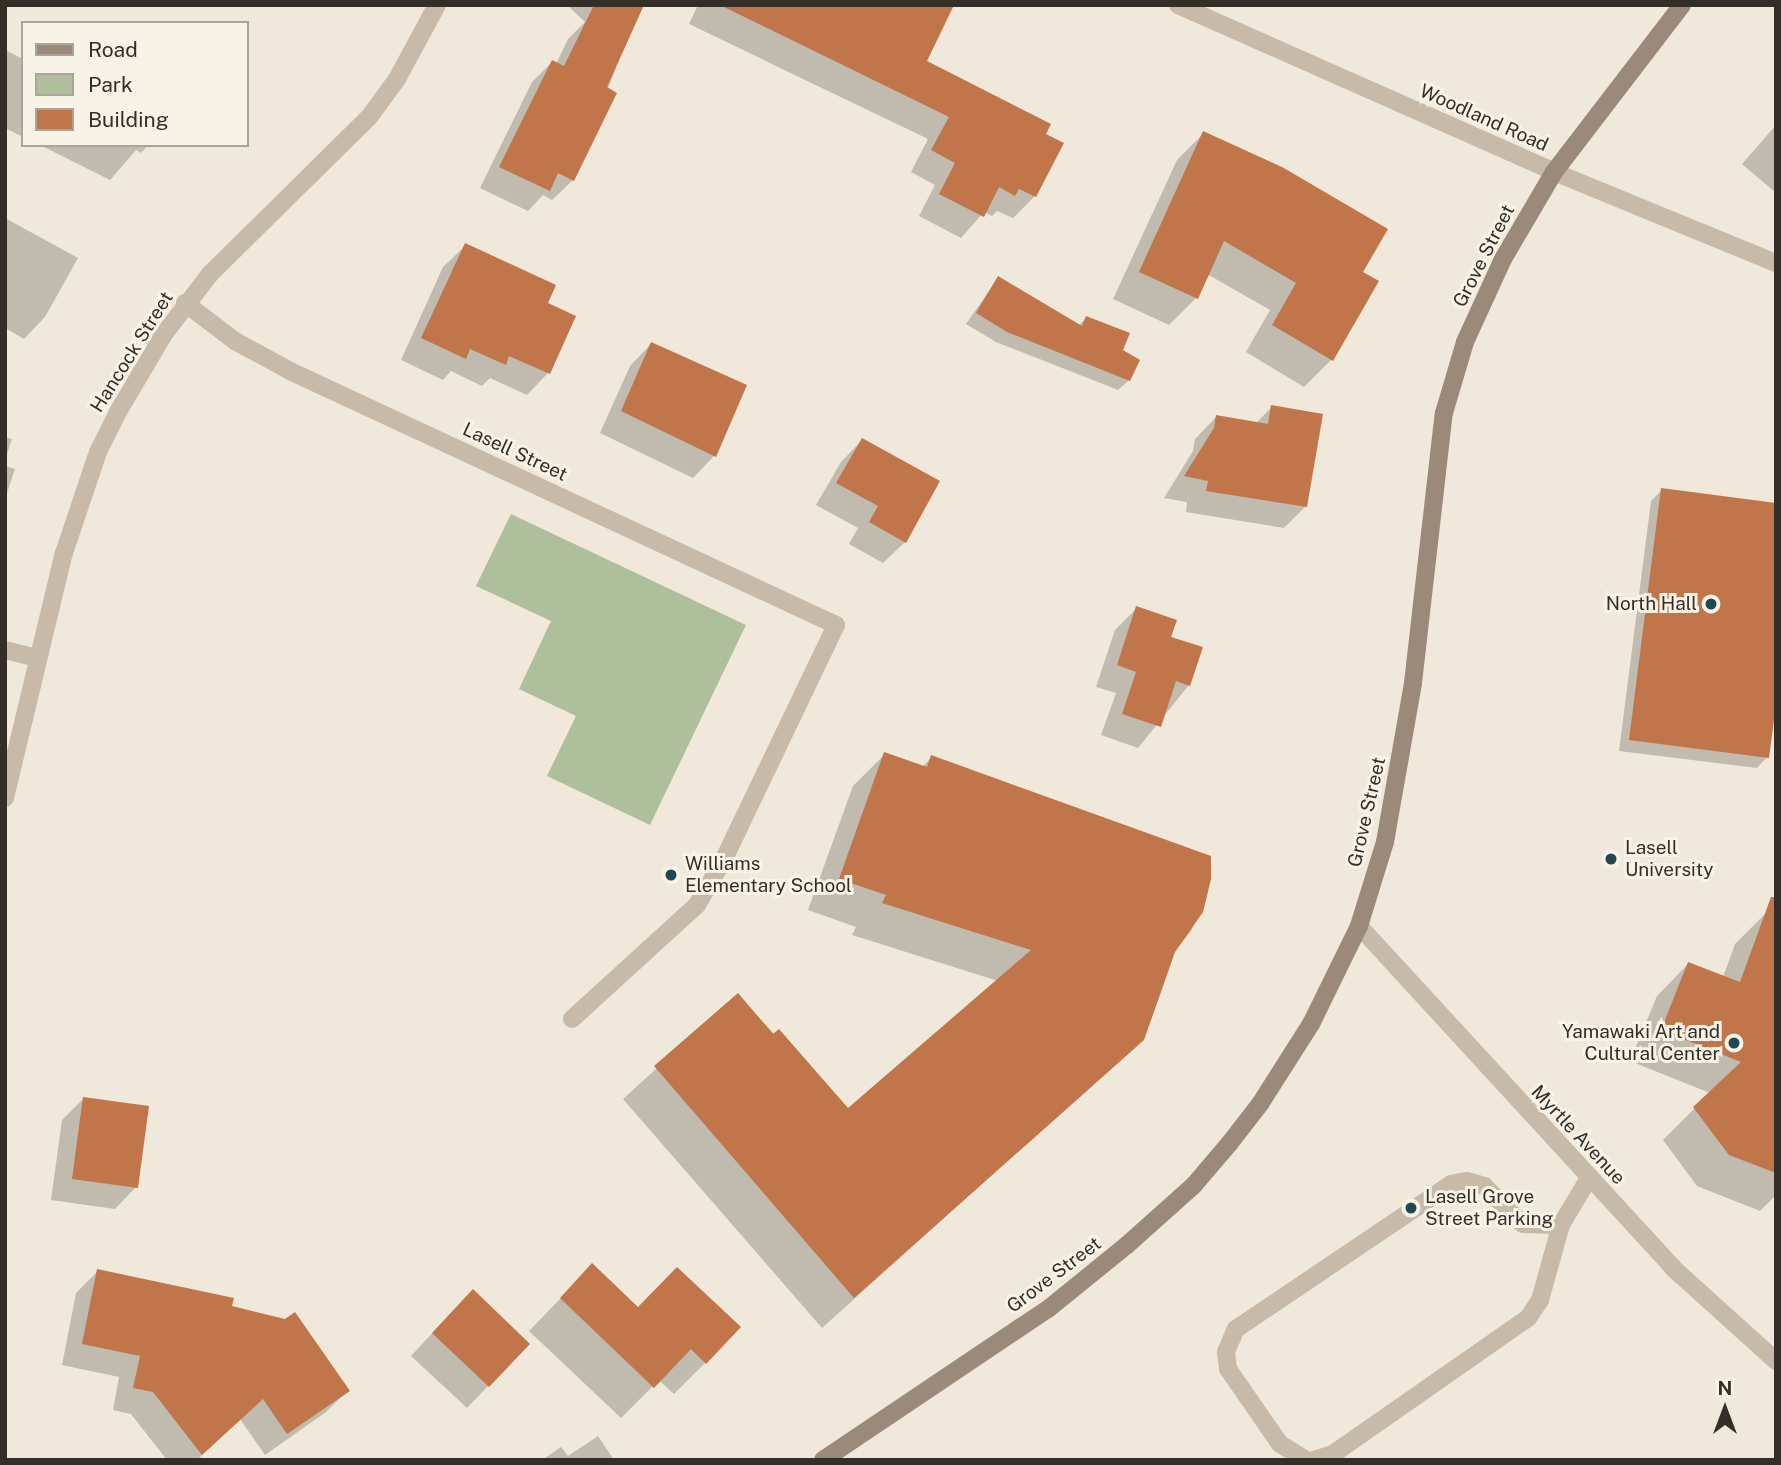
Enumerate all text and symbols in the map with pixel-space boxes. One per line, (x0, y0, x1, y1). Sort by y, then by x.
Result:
legend (21, 21, 248, 147)
text: Road (88, 37, 138, 62)
text: Park (88, 72, 133, 97)
street label: Woodland Road (1416, 79, 1552, 157)
text: Building (88, 107, 169, 132)
street label: Grove Street (1448, 201, 1520, 311)
street label: Hancock Street (86, 287, 178, 417)
street label: Lasell Street (459, 418, 571, 486)
place label: North Hall (1606, 593, 1697, 615)
marker: North Hall (1703, 596, 1719, 612)
street label: Grove Street (1343, 755, 1391, 869)
place label: Lasell University (1625, 837, 1713, 881)
marker: Lasell University (1603, 851, 1619, 867)
place label: Williams Elementary School (685, 853, 852, 897)
marker: Williams Elementary School (663, 867, 679, 883)
place label: Yamawaki Art and Cultural Center (1562, 1021, 1720, 1065)
marker: Yamawaki Art and Cultural Center (1726, 1035, 1742, 1051)
street label: Myrtle Avenue (1526, 1081, 1630, 1189)
place label: Lasell Grove Street Parking (1425, 1186, 1553, 1230)
marker: Lasell Grove Street Parking (1403, 1200, 1419, 1216)
street label: Grove Street (1002, 1232, 1106, 1318)
north arrow (1690, 1374, 1760, 1444)
text: N (1718, 1377, 1732, 1399)

